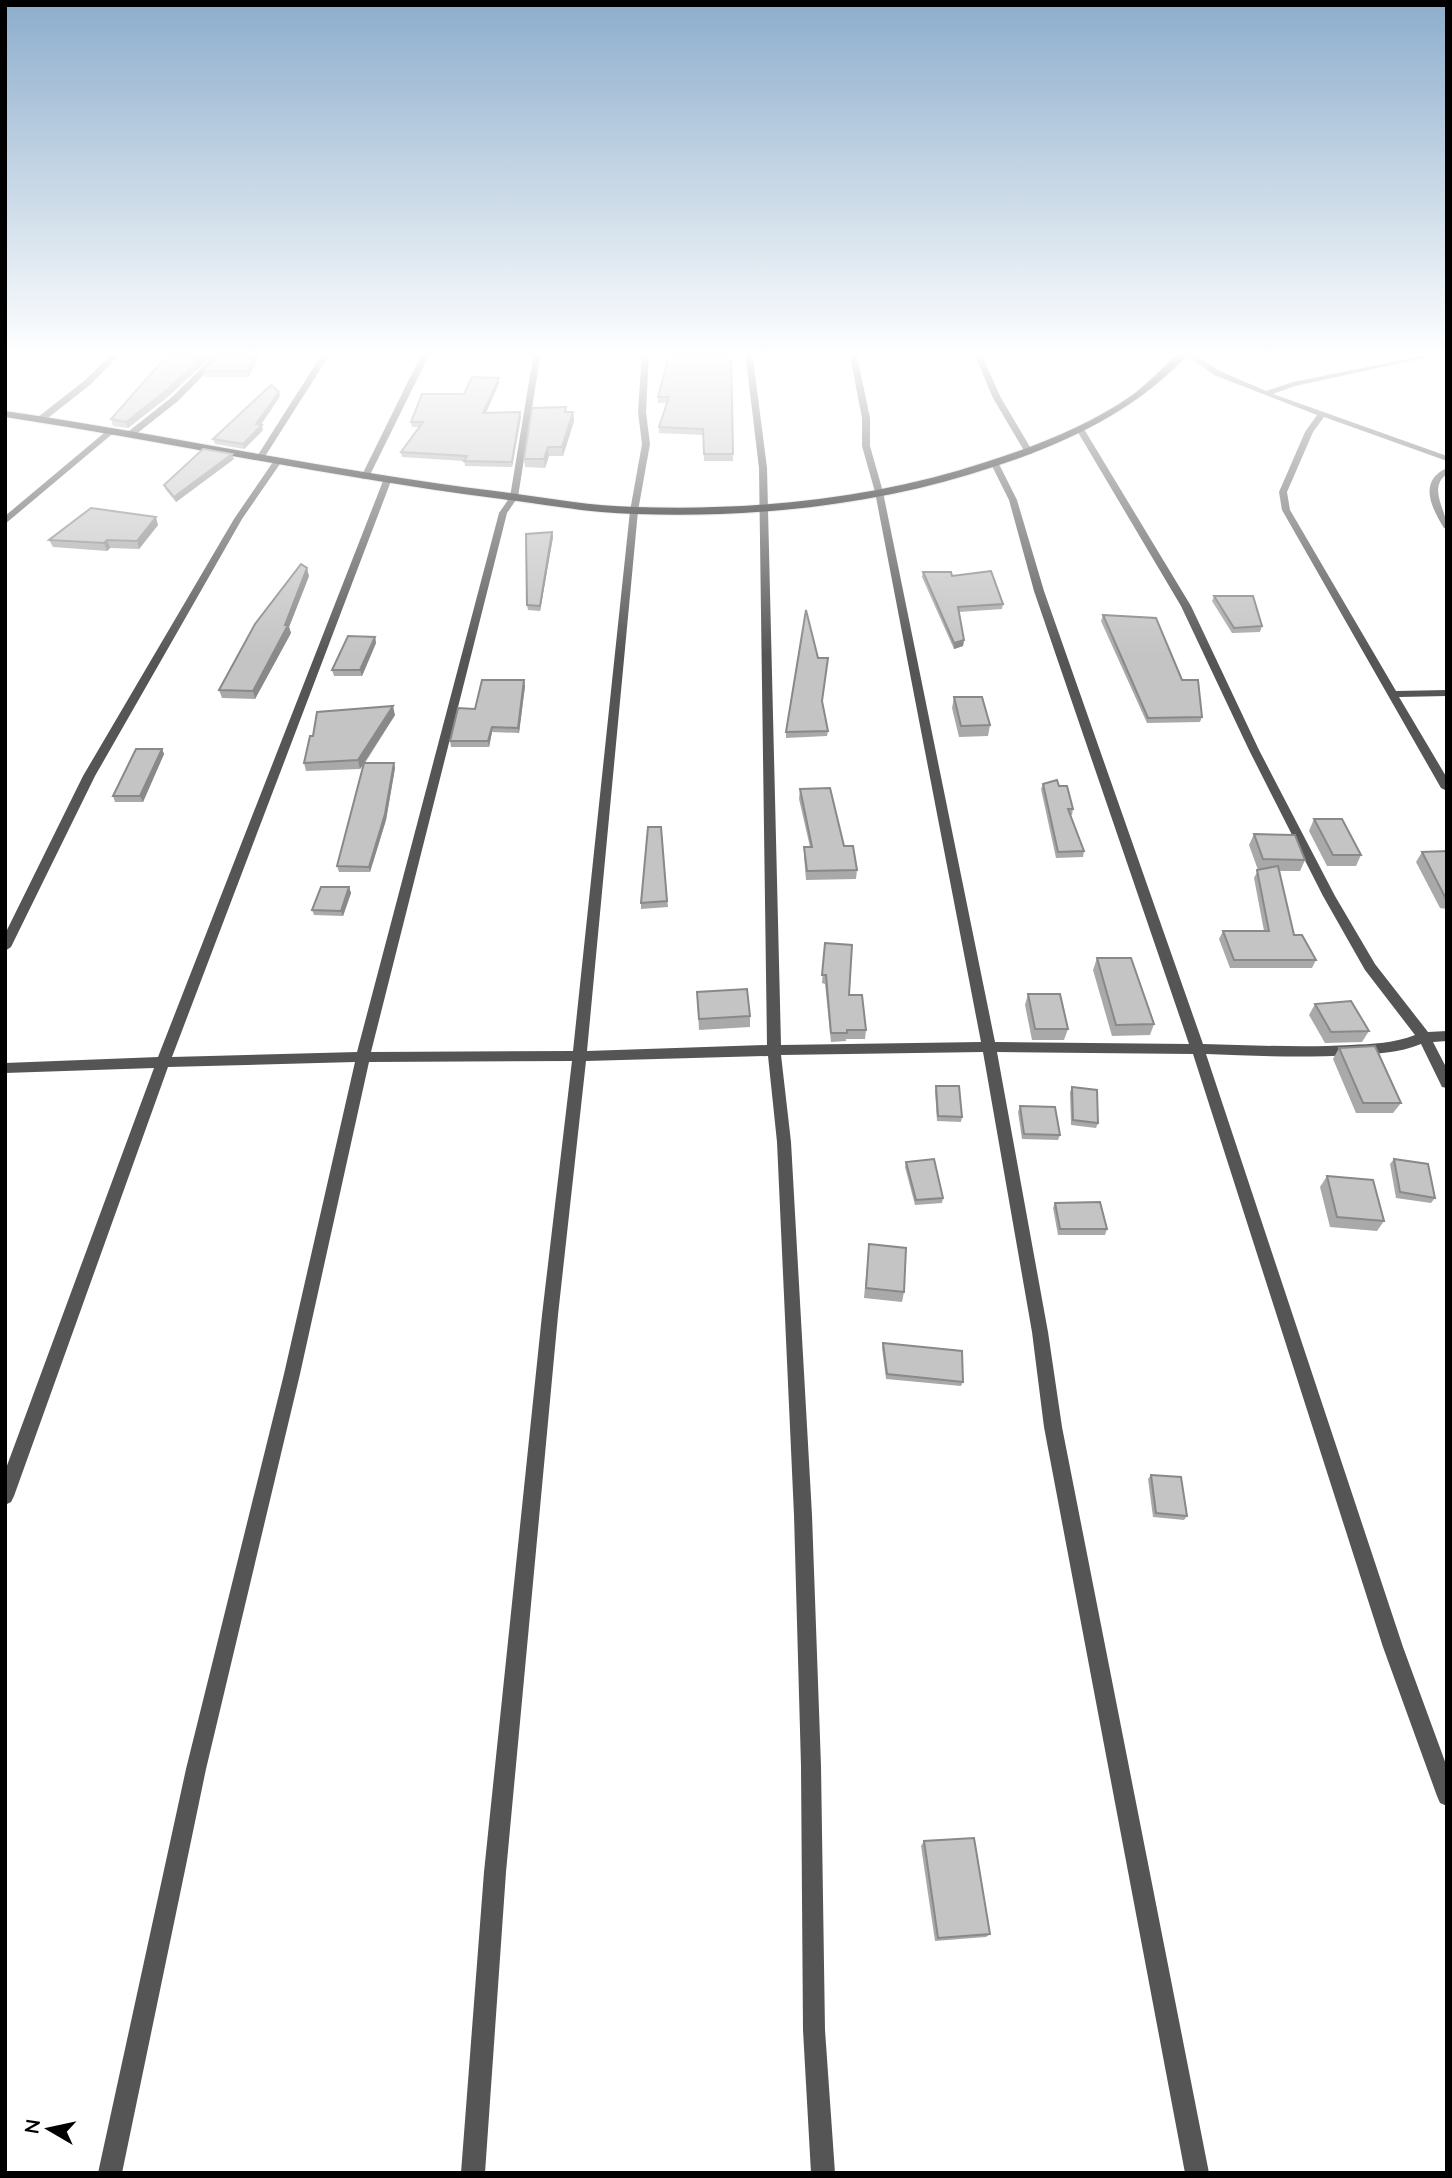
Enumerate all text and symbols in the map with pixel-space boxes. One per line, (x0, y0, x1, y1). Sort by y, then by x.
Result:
north arrow (14, 2094, 84, 2164)
text: N (19, 2117, 44, 2135)

